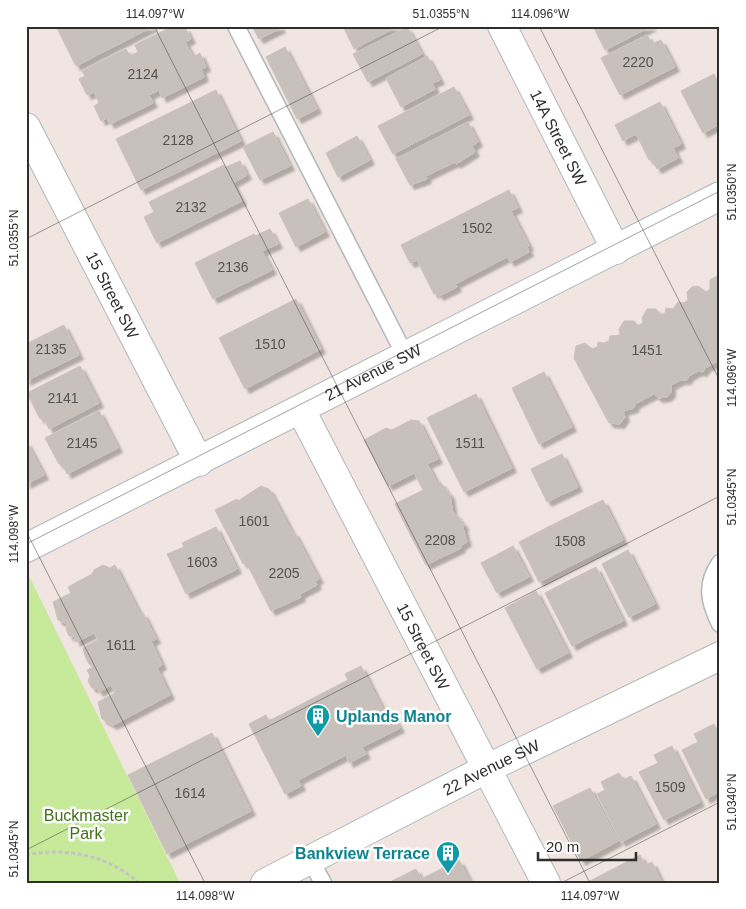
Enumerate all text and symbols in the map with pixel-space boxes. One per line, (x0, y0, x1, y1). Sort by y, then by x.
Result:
text: 114.097°W (126, 7, 185, 21)
text: 51.0355°N (413, 7, 469, 21)
text: 114.096°W (511, 7, 570, 21)
house number: 2220 (622, 54, 654, 70)
house number: 2124 (127, 66, 159, 82)
street label: 14A Street SW (527, 87, 590, 189)
house number: 2128 (162, 132, 194, 148)
text: 51.0350°N (725, 164, 739, 220)
house number: 2132 (175, 199, 207, 215)
text: 51.0355°N (7, 210, 21, 266)
house number: 1502 (461, 220, 493, 236)
street label: 15 Street SW (83, 249, 143, 342)
house number: 2136 (217, 259, 249, 275)
house number: 1510 (254, 336, 286, 352)
street label: 21 Avenue SW (322, 340, 425, 404)
house number: 2135 (35, 341, 67, 357)
house number: 1451 (631, 342, 663, 358)
text: 114.096°W (725, 348, 739, 407)
house number: 2141 (47, 390, 79, 406)
house number: 2145 (66, 435, 98, 451)
house number: 1511 (455, 435, 485, 451)
text: 51.0345°N (725, 469, 739, 525)
text: 114.098°W (7, 504, 21, 563)
house number: 1601 (238, 513, 270, 529)
house number: 2208 (424, 532, 456, 548)
house number: 1508 (554, 533, 586, 549)
house number: 1603 (186, 554, 218, 570)
house number: 2205 (268, 565, 300, 581)
street label: 15 Street SW (394, 600, 453, 693)
house number: 1611 (106, 637, 136, 653)
building icon: Uplands Manor (305, 703, 331, 737)
place label: Uplands Manor (336, 708, 452, 725)
street label: 22 Avenue SW (440, 736, 543, 798)
text: 51.0340°N (725, 774, 739, 830)
house number: 1509 (654, 779, 686, 795)
house number: 1614 (174, 785, 206, 801)
park label: Buckmaster Park (44, 807, 129, 842)
text: 51.0345°N (7, 821, 21, 877)
scale bar (538, 829, 636, 861)
text: 20 m (546, 838, 579, 855)
building icon: Bankview Terrace (435, 840, 461, 874)
place label: Bankview Terrace (295, 845, 430, 862)
text: 114.098°W (176, 889, 235, 903)
text: 114.097°W (561, 889, 620, 903)

